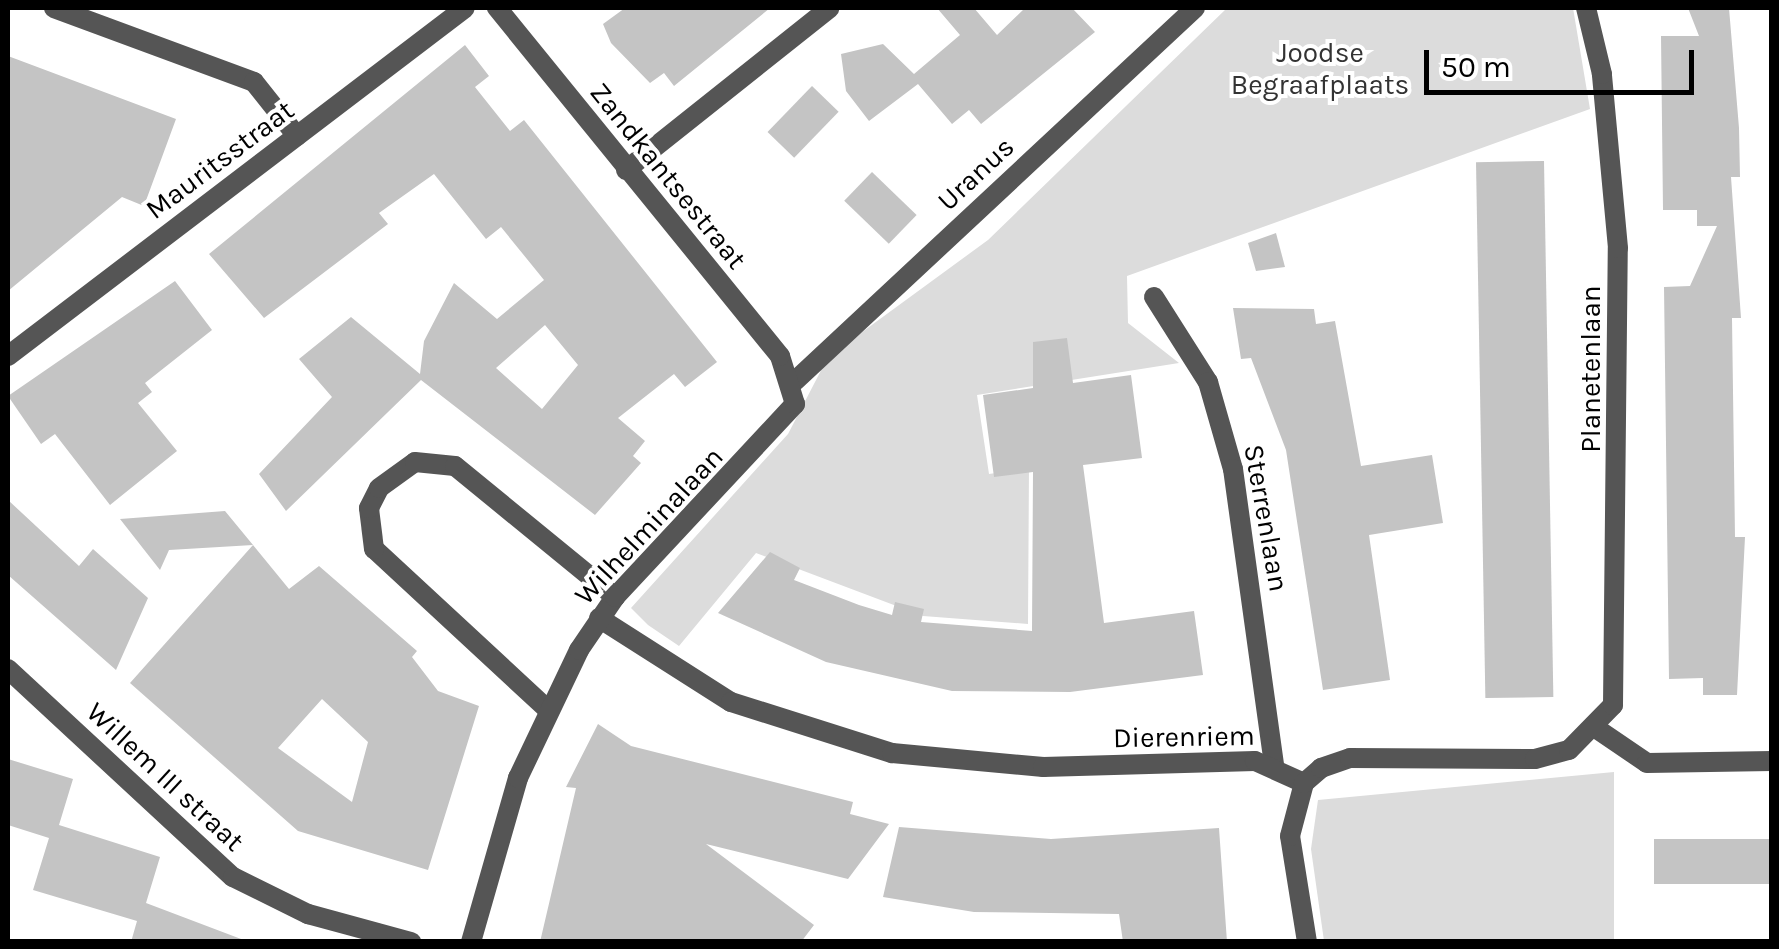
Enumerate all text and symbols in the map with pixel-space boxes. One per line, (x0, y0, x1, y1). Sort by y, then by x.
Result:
scale bar (1429, 30, 1699, 92)
park label: Joodse Begraafplaats (1231, 36, 1409, 102)
text: 50 m (1441, 49, 1511, 85)
street label: Zandkantsestraat (583, 76, 753, 276)
street label: Mauritsstraat (139, 93, 301, 227)
street label: Uranus (931, 130, 1021, 218)
street label: Planetenlaan (1574, 285, 1608, 453)
street label: Wilhelminalaan (568, 440, 730, 612)
street label: Sterrenlaan (1237, 442, 1295, 594)
street label: Willem III straat (79, 695, 251, 859)
street label: Dierenriem (1113, 719, 1255, 755)

